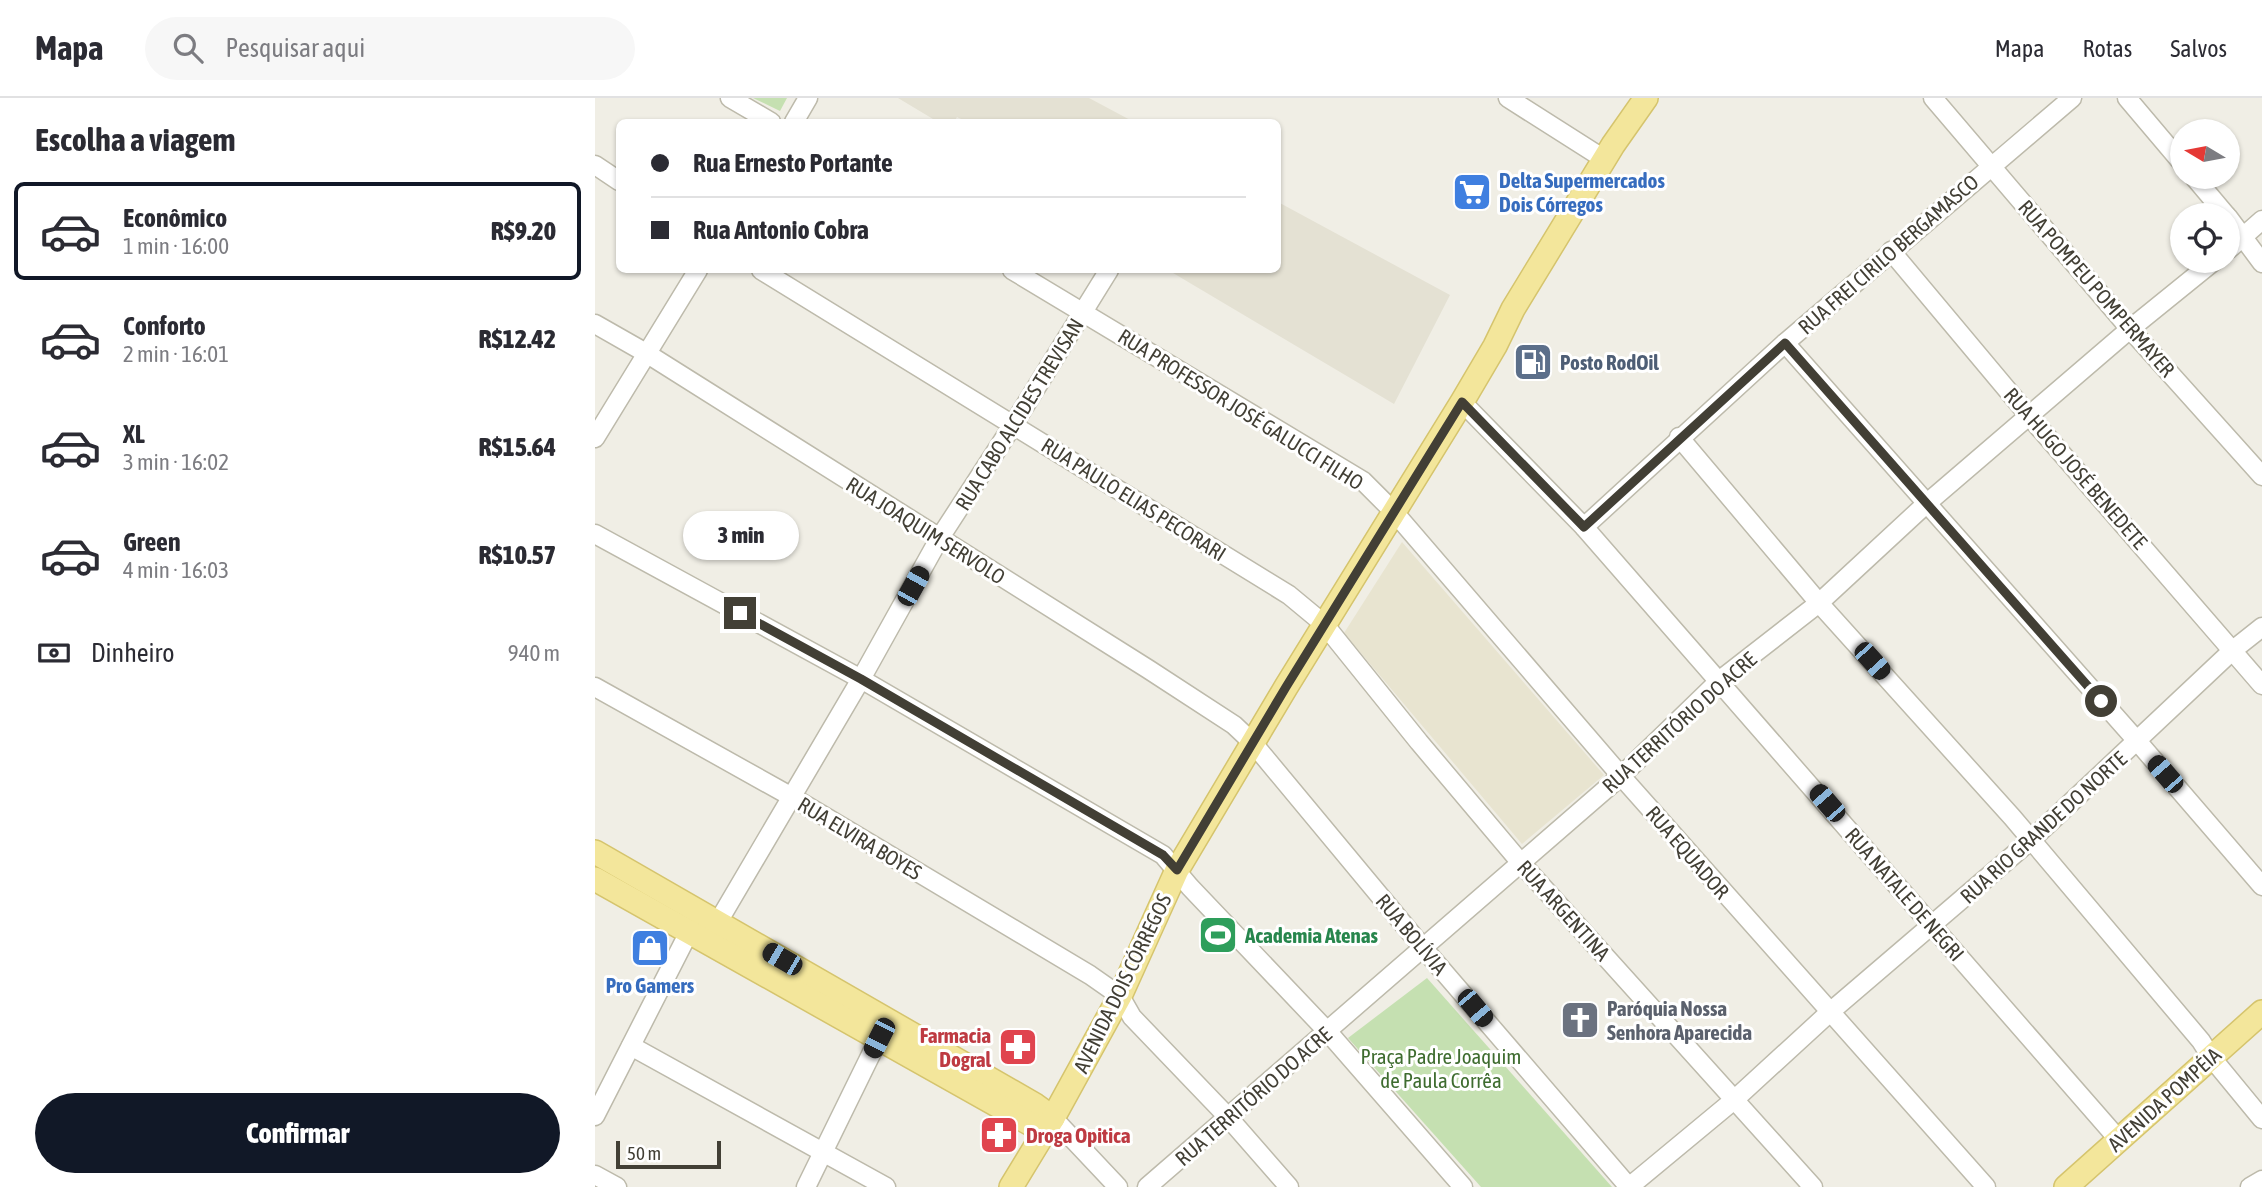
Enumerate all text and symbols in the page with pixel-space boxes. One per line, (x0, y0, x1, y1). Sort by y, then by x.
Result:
search box (145, 17, 635, 80)
text: Mapa (35, 29, 103, 67)
icon: search (169, 29, 207, 67)
text: Pesquisar aqui (225, 33, 365, 63)
text: Mapa (1995, 35, 2044, 62)
text: Rotas (2082, 35, 2132, 62)
text: Salvos (2170, 35, 2227, 62)
north arrow (2170, 119, 2240, 189)
map controls (2170, 119, 2240, 273)
text: Escolha a viagem (35, 121, 235, 158)
text: Rua Ernesto Portante (693, 148, 893, 178)
place label: Delta Supermercados Dois Córregos (1499, 168, 1665, 216)
street label: RUA FREI CIRILO BERGAMASCO (1793, 169, 1983, 339)
supermarket icon: Delta Supermercados Dois Córregos (1451, 171, 1493, 213)
street label: RUA POMPEU POMPERMAYER (2014, 195, 2180, 381)
icon: car (39, 200, 102, 263)
text: Econômico (123, 203, 227, 233)
button: locate (2170, 203, 2240, 273)
text: Rua Antonio Cobra (693, 215, 869, 245)
text: R$9.20 (491, 216, 556, 246)
text: 1 min · 16:00 (123, 233, 229, 259)
icon: car (39, 308, 102, 371)
text: Conforto (123, 311, 206, 341)
street label: RUA CABO ALCIDES TREVISAN (950, 314, 1088, 514)
text: R$12.42 (479, 324, 556, 354)
street label: RUA PROFESSOR JOSÉ GALUCCI FILHO (1114, 324, 1368, 494)
text: 2 min · 16:01 (123, 341, 229, 367)
fuel station icon: Posto RodOil (1512, 341, 1554, 383)
place label: Posto RodOil (1560, 350, 1659, 374)
street label: RUA HUGO JOSÉ BENEDETE (1999, 383, 2153, 554)
icon: car (39, 416, 102, 479)
text: XL (123, 419, 145, 449)
text: R$15.64 (479, 432, 556, 462)
street label: RUA PAULO ELIAS PECORARI (1037, 432, 1231, 566)
text: 3 min · 16:02 (123, 449, 229, 475)
street label: RUA JOAQUIM SERVOLO (842, 471, 1010, 589)
callout: 3 min (682, 512, 798, 560)
text: 3 min (718, 522, 764, 548)
icon: car (39, 524, 102, 587)
text: Green (123, 527, 181, 557)
text: R$10.57 (479, 540, 556, 570)
text: 4 min · 16:03 (123, 557, 229, 583)
car (894, 563, 933, 609)
route end (724, 597, 756, 629)
icon: cash (35, 634, 73, 672)
text: Dinheiro (91, 638, 174, 668)
car (1851, 638, 1894, 684)
text: 940 m (508, 640, 560, 666)
street label: RUA TERRITÓRIO DO ACRE (1597, 647, 1761, 797)
route start (2085, 685, 2117, 717)
street label: RUA RIO GRANDE DO NORTE (1955, 746, 2131, 908)
car (2144, 751, 2187, 797)
car (1806, 780, 1849, 826)
street label: RUA ELVIRA BOYES (794, 792, 926, 884)
street label: RUA EQUADOR (1641, 801, 1735, 903)
street label: RUA NATALE DE NEGRI (1841, 823, 1969, 965)
street label: RUA ARGENTINA (1513, 855, 1616, 966)
street label: AVENIDA DOIS CÓRREGOS (1068, 889, 1176, 1076)
street label: RUA BOLÍVIA (1371, 889, 1453, 980)
sports icon: Academia Atenas (1197, 914, 1239, 956)
place label: Academia Atenas (1244, 923, 1379, 947)
shop icon: Pro Gamers (629, 927, 671, 969)
car (759, 939, 806, 979)
place label: Pro Gamers (606, 973, 695, 997)
car (1454, 985, 1497, 1031)
place label: Paróquia Nossa Senhora Aparecida (1607, 996, 1752, 1044)
church icon: Paróquia Nossa Senhora Aparecida (1559, 999, 1601, 1041)
car (861, 1015, 898, 1061)
street label: RUA TERRITÓRIO DO ACRE (1170, 1022, 1336, 1170)
place label: Farmacia Dogral (920, 1023, 991, 1071)
pharmacy icon: Farmacia Dogral (997, 1026, 1039, 1068)
street label: AVENIDA POMPÉIA (2103, 1042, 2226, 1156)
park label: Praça Padre Joaquim de Paula Corrêa (1361, 1044, 1521, 1092)
button: Confirmar (35, 1093, 560, 1173)
pharmacy icon: Droga Opitica (978, 1114, 1020, 1156)
place label: Droga Opitica (1026, 1123, 1131, 1147)
scale bar (616, 1138, 721, 1170)
text: 50 m (627, 1142, 661, 1164)

